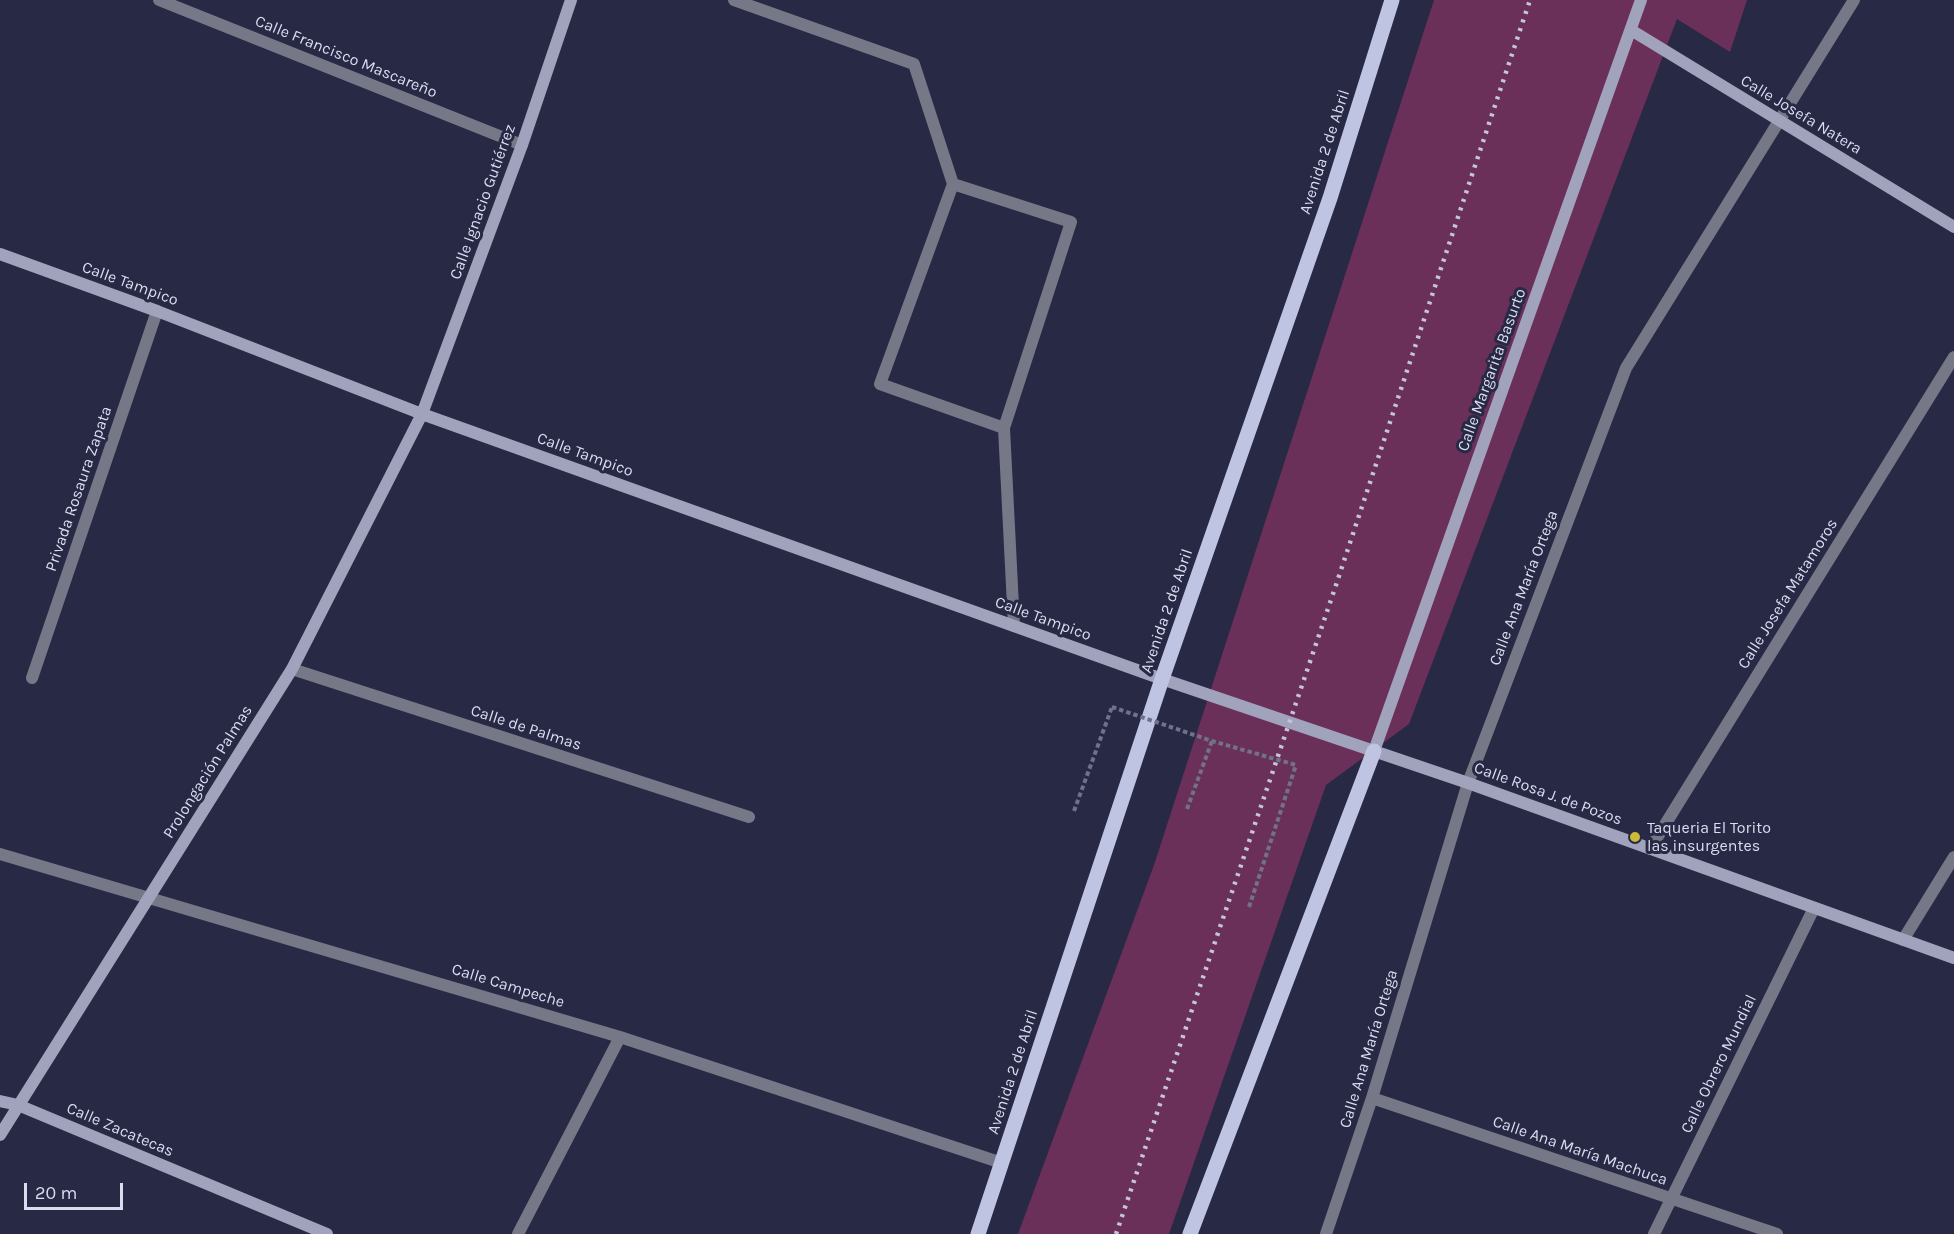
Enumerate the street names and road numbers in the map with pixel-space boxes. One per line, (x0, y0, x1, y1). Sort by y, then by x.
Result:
street label: Calle Francisco Mascareño (252, 12, 440, 102)
street label: Calle Josefa Natera (1737, 71, 1865, 159)
street label: Avenida 2 de Abril (1296, 87, 1354, 217)
street label: Calle Ignacio Gutiérrez (446, 122, 520, 282)
street label: Calle Tampico (79, 258, 181, 310)
street label: Calle Margarita Basurto (1454, 286, 1530, 454)
street label: Privada Rosaura Zapata (42, 404, 116, 574)
street label: Calle Tampico (534, 429, 636, 481)
street label: Calle Ana María Ortega (1486, 508, 1562, 668)
street label: Calle Josefa Matamoros (1734, 515, 1842, 673)
street label: Avenida 2 de Abril (1137, 546, 1197, 676)
street label: Calle Tampico (992, 593, 1094, 645)
street label: Calle de Palmas (468, 701, 584, 755)
street label: Prolongación Palmas (159, 702, 257, 842)
street label: Calle Rosa J. de Pozos (1471, 758, 1625, 830)
street label: Calle Campeche (449, 960, 567, 1012)
street label: Calle Ana María Ortega (1336, 967, 1402, 1131)
street label: Calle Obrero Mundial (1677, 991, 1761, 1137)
street label: Avenida 2 de Abril (984, 1007, 1042, 1137)
street label: Calle Zacatecas (63, 1099, 177, 1161)
street label: Calle Ana María Machuca (1490, 1112, 1670, 1190)

